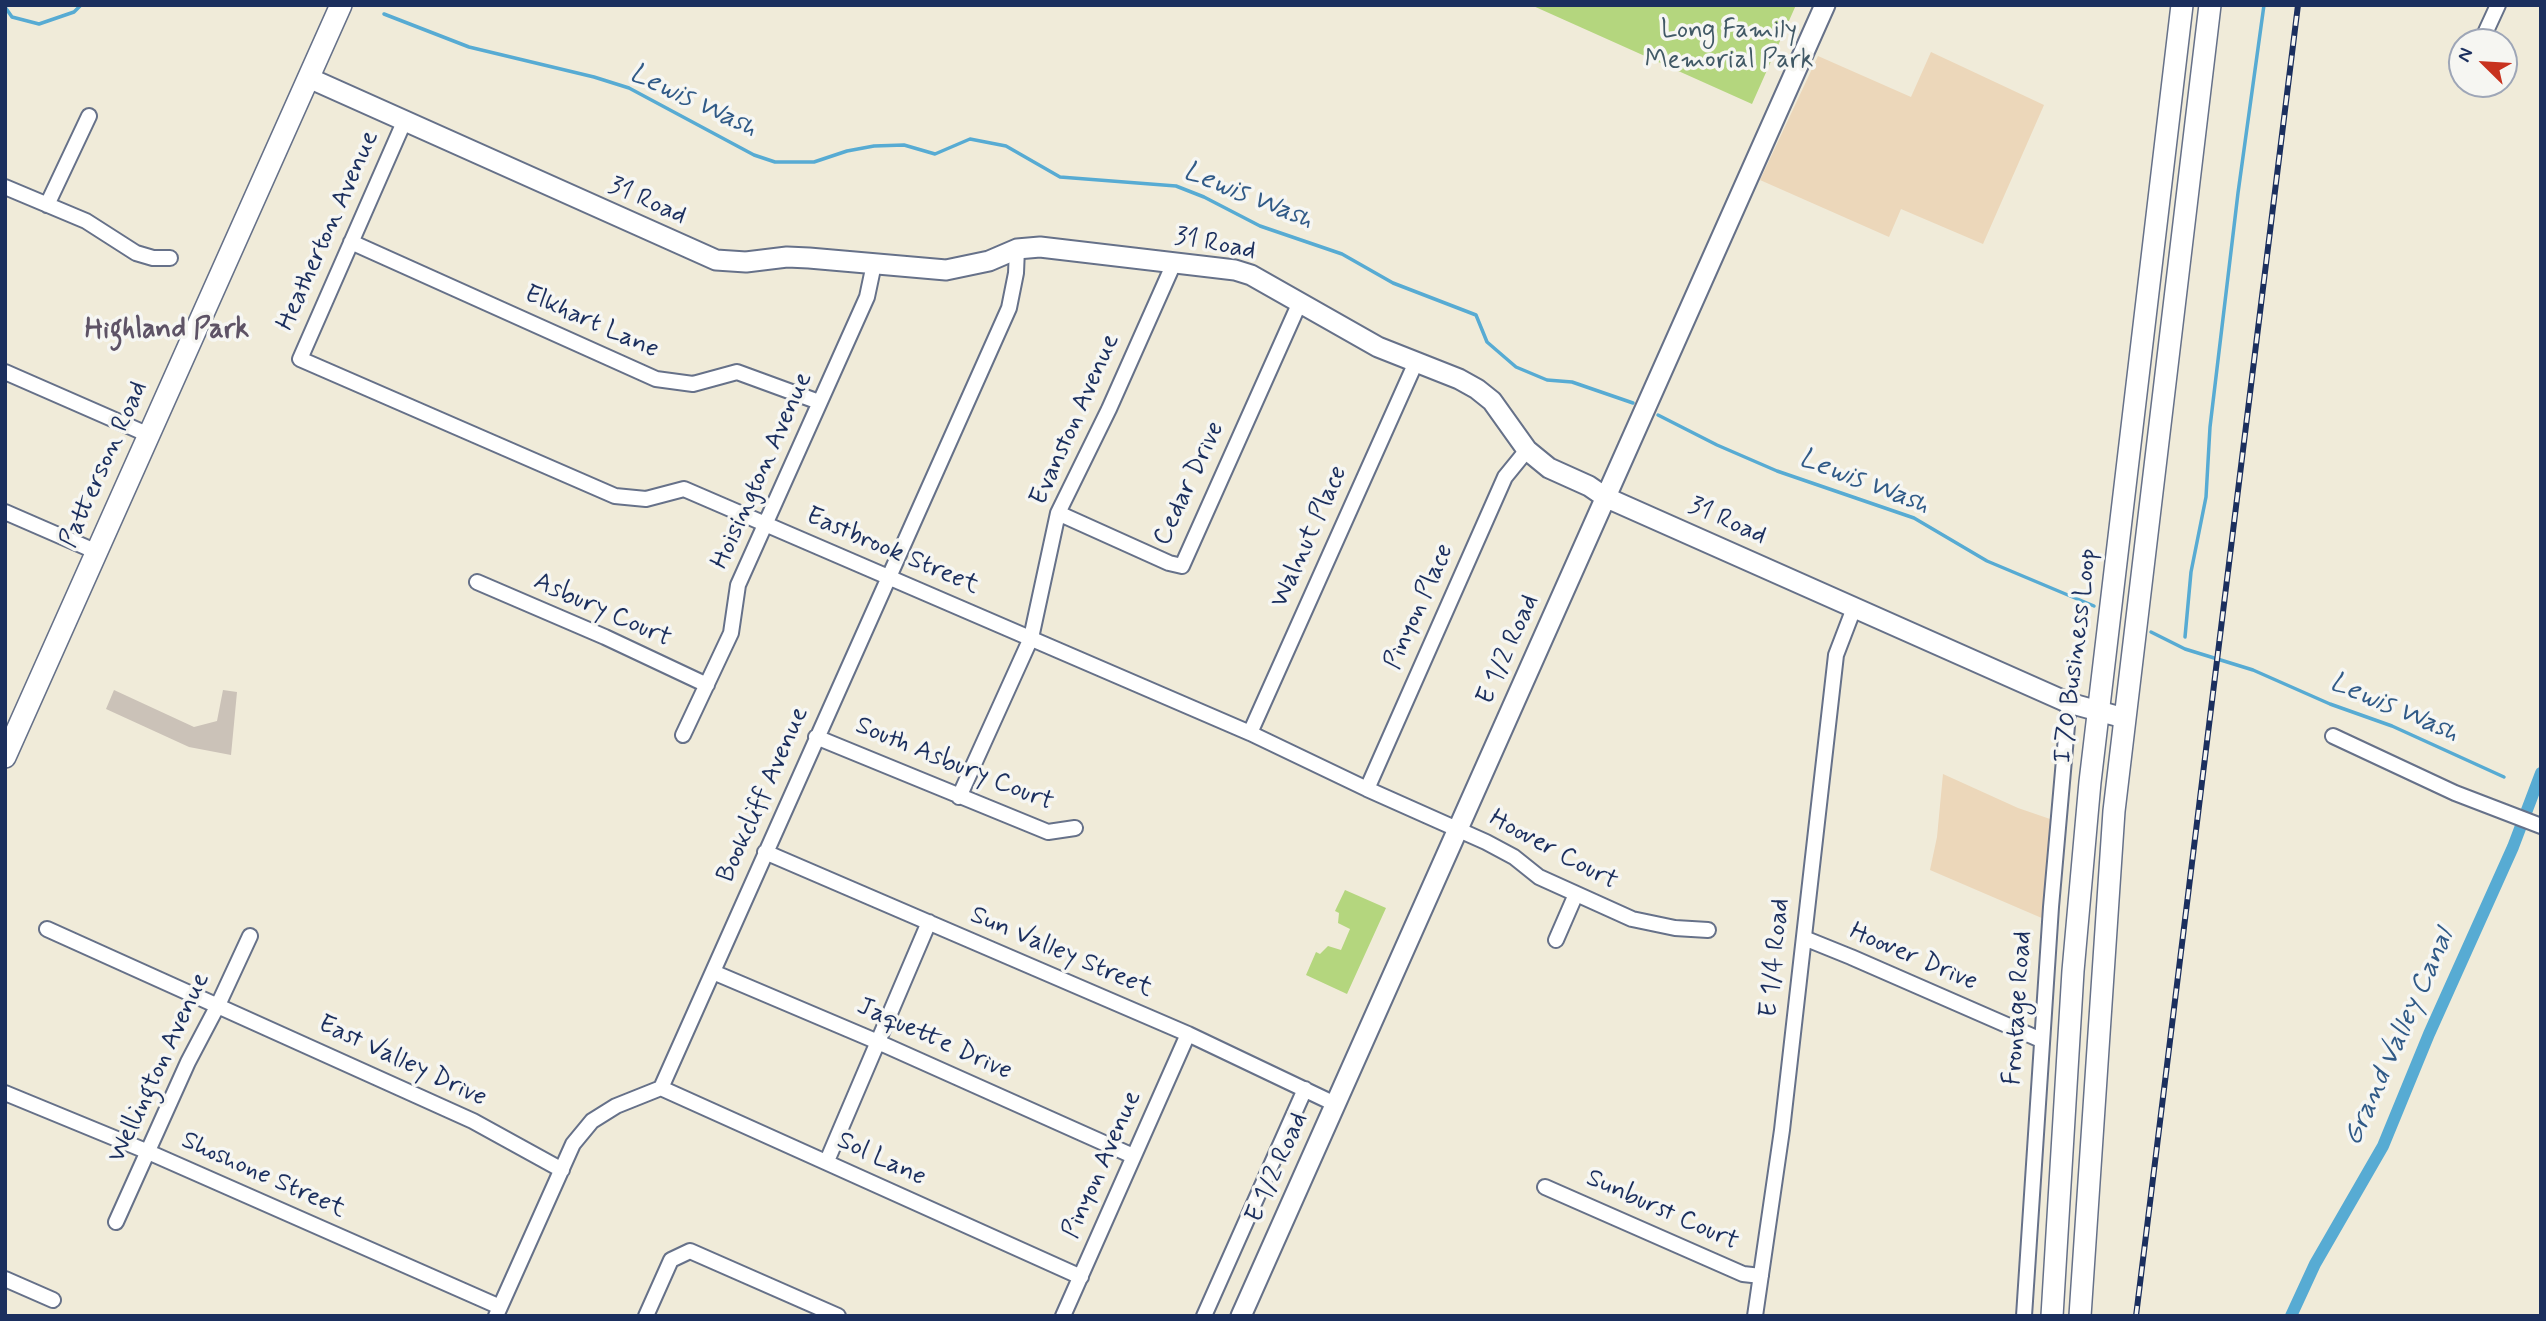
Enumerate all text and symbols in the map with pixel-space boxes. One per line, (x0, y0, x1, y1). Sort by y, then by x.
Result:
park label: Long Family Memorial Park (1645, 16, 1813, 78)
north arrow (2448, 28, 2518, 98)
text: N (2451, 44, 2479, 66)
water label: Lewis Wash (624, 58, 762, 146)
street label: Heatherton Avenue (271, 126, 387, 336)
water label: Lewis Wash (1178, 156, 1318, 238)
street label: 31 Road (603, 171, 691, 233)
street label: 31 Road (1172, 222, 1258, 268)
street label: Elkhart Lane (519, 279, 663, 367)
district label: Highland Park (85, 314, 249, 348)
street label: Evanston Avenue (1024, 329, 1128, 511)
street label: Hoisington Avenue (706, 368, 820, 574)
street label: Patterson Road (54, 377, 156, 553)
street label: Cedar Drive (1148, 417, 1232, 551)
water label: Lewis Wash (1794, 443, 1934, 523)
street label: Walnut Place (1265, 461, 1355, 613)
street label: 31 Road (1683, 491, 1771, 553)
street label: Eastbrook Street (801, 501, 983, 603)
street label: Pinyon Place (1378, 539, 1462, 675)
street label: I 70 Business Loop (2048, 547, 2106, 765)
street label: Asbury Court (528, 567, 676, 655)
street label: E 1/2 Road (1471, 590, 1547, 710)
water label: Lewis Wash (2324, 667, 2464, 751)
street label: Bookcliff Avenue (711, 702, 817, 888)
street label: South Asbury Court (850, 711, 1058, 819)
street label: Hoover Court (1483, 804, 1623, 898)
street label: E 1/4 Road (1754, 897, 1798, 1019)
street label: Sun Valley Street (965, 901, 1157, 1005)
street label: Hoover Drive (1844, 917, 1982, 999)
water label: Grand Valley Canal (2337, 925, 2463, 1151)
street label: Frontage Road (1998, 930, 2040, 1086)
street label: Wellington Avenue (102, 968, 218, 1168)
street label: Jaquette Drive (852, 992, 1016, 1088)
street label: East Valley Drive (313, 1009, 491, 1115)
street label: Pinyon Avenue (1056, 1086, 1150, 1244)
street label: E 1/2 Road (1240, 1108, 1316, 1228)
street label: Shoshone Street (176, 1126, 350, 1226)
street label: Sol Lane (832, 1126, 930, 1194)
street label: Sunburst Court (1581, 1163, 1743, 1259)

